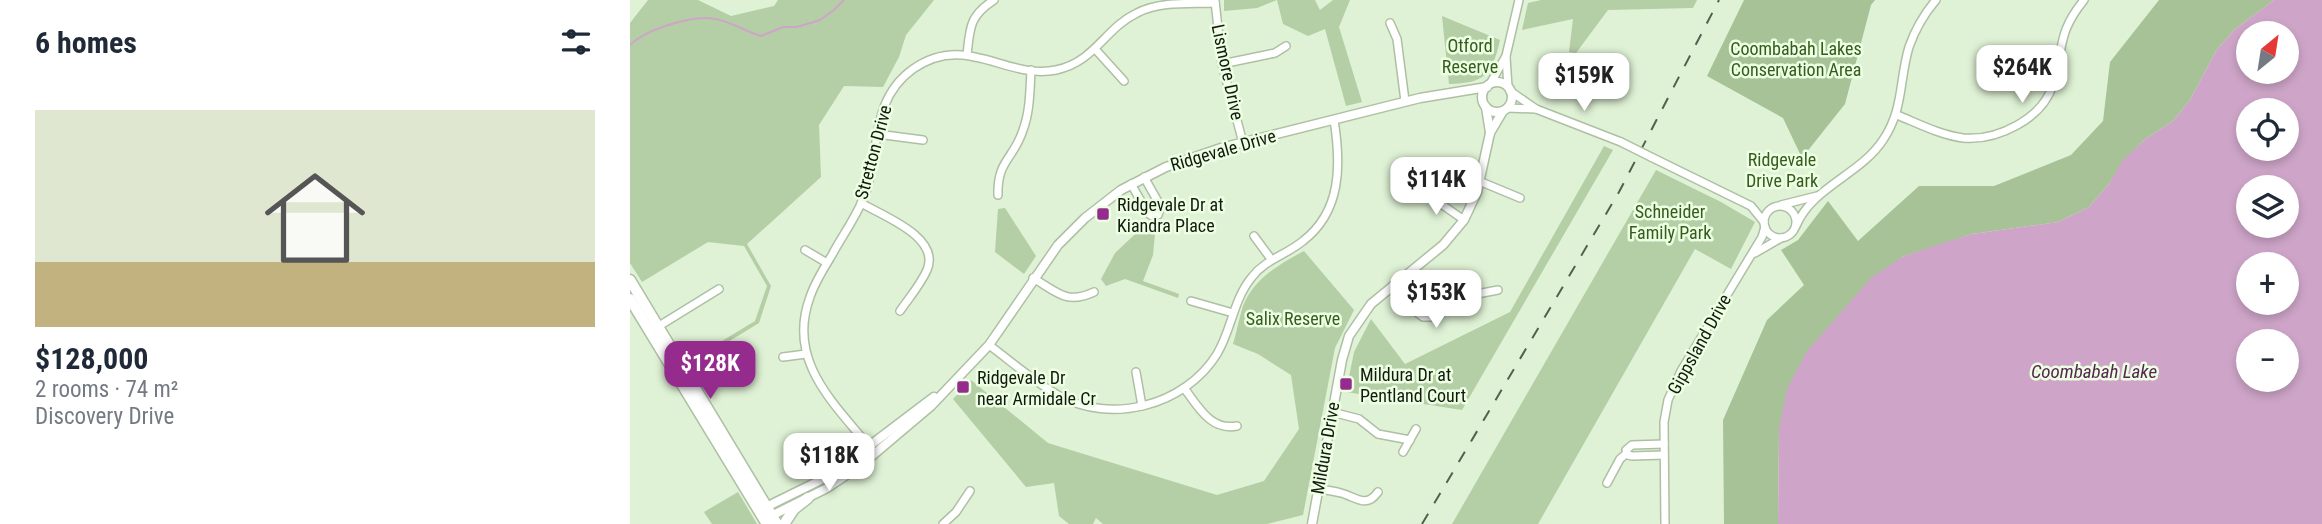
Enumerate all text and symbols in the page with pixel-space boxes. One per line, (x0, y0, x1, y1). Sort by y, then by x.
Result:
north arrow (2236, 21, 2300, 84)
map controls (2236, 21, 2299, 392)
street label: Lismore Drive (1208, 22, 1248, 122)
icon: filters (557, 23, 595, 61)
text: 6 homes (35, 25, 137, 60)
park label: Otford Reserve (1442, 35, 1498, 77)
park label: Coombabah Lakes Conservation Area (1730, 38, 1862, 80)
pin: $264K (1973, 46, 2071, 105)
pin: $159K (1535, 54, 1633, 113)
text: $264K (1992, 54, 2052, 81)
text: $159K (1554, 62, 1614, 89)
button: locate (2236, 98, 2299, 161)
street label: Stretton Drive (850, 103, 896, 201)
street label: Ridgevale Drive (1168, 125, 1278, 175)
park label: Ridgevale Drive Park (1746, 149, 1818, 191)
icon: home (252, 155, 378, 281)
pin: $114K (1387, 158, 1485, 217)
text: $114K (1406, 166, 1466, 193)
button: layers (2236, 175, 2299, 238)
place label: Ridgevale Dr at Kiandra Place (1117, 194, 1224, 236)
park label: Schneider Family Park (1629, 201, 1711, 243)
marker: Ridgevale Dr at Kiandra Place (1095, 206, 1111, 222)
button: + (2236, 252, 2299, 315)
pin: $153K (1387, 270, 1485, 330)
text: $153K (1406, 279, 1466, 306)
street label: Gippsland Drive (1663, 290, 1735, 398)
park label: Salix Reserve (1246, 308, 1340, 329)
button: − (2236, 329, 2299, 392)
text: $128,000 (35, 341, 148, 376)
pin: $128K (661, 342, 759, 401)
text: $128K (680, 350, 740, 377)
water label: Coombabah Lake (2031, 360, 2157, 383)
place label: Mildura Dr at Pentland Court (1360, 364, 1466, 406)
place label: Ridgevale Dr near Armidale Cr (977, 367, 1096, 409)
text: 2 rooms · 74 m² (35, 376, 178, 403)
marker: Mildura Dr at Pentland Court (1338, 376, 1354, 392)
marker: Ridgevale Dr near Armidale Cr (955, 379, 971, 395)
street label: Mildura Drive (1307, 400, 1343, 496)
text: Discovery Drive (35, 403, 174, 430)
pin: $118K (780, 434, 878, 493)
text: $118K (799, 442, 859, 469)

